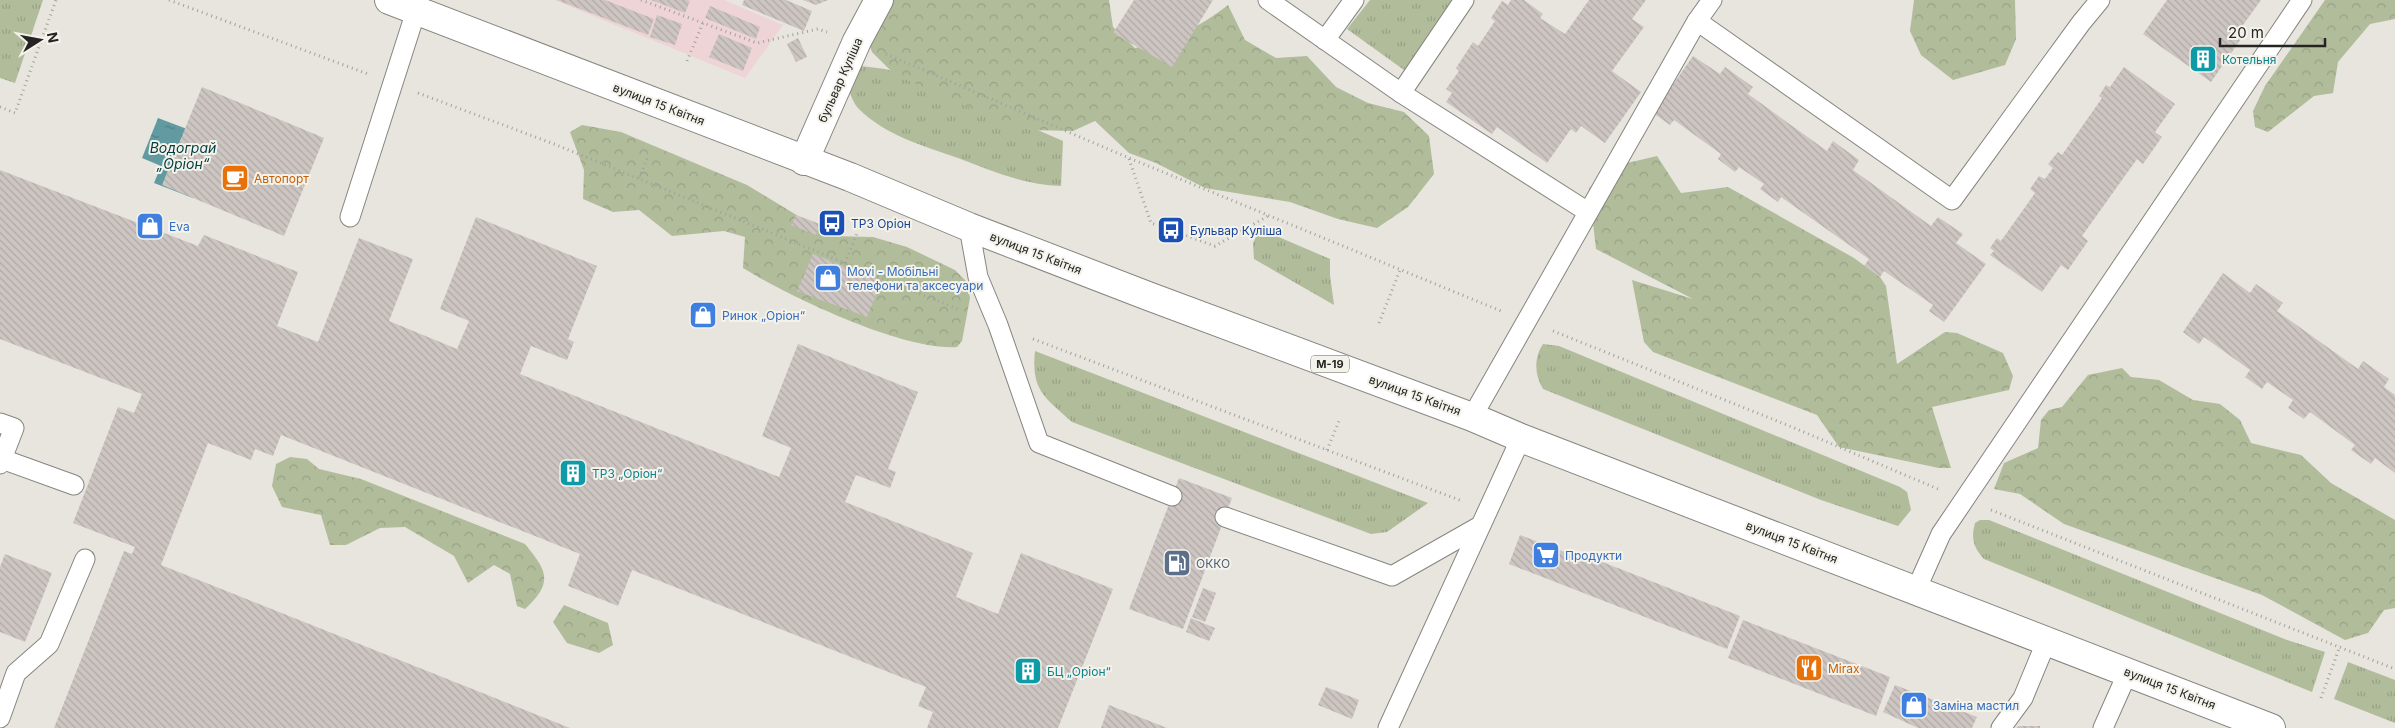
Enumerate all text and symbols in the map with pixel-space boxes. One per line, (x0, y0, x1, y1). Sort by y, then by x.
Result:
north arrow (15, 15, 65, 65)
scale bar (2220, 15, 2325, 47)
text: 20 m (2228, 23, 2264, 42)
text: N (44, 31, 63, 44)
street label: бульвар Куліша (815, 35, 865, 125)
building icon: Котельня (2188, 44, 2218, 74)
place label: Котельня (2222, 52, 2277, 67)
street label: вулиця 15 Квітня (611, 80, 707, 128)
water label: Водограй „Оріон“ (150, 139, 216, 172)
cafe icon: Автопорт (220, 163, 250, 193)
place label: Автопорт (254, 171, 309, 186)
bus stop icon: ТРЗ Оріон (817, 208, 847, 238)
shop icon: Eva (135, 211, 165, 241)
bus stop icon: Бульвар Куліша (1156, 215, 1186, 245)
place label: ТРЗ Оріон (851, 216, 911, 231)
place label: Eva (169, 219, 190, 234)
place label: Бульвар Куліша (1190, 223, 1282, 238)
street label: вулиця 15 Квітня (988, 229, 1084, 277)
shop icon: Movi - Мобільні телефони та аксесуари (813, 263, 843, 293)
place label: Movi - Мобільні телефони та аксесуари (847, 264, 983, 293)
shop icon: Ринок „Оріон“ (688, 300, 718, 330)
place label: Ринок „Оріон“ (722, 308, 805, 323)
road number: М-19 (1311, 356, 1349, 372)
street label: вулиця 15 Квітня (1367, 371, 1463, 419)
building icon: ТРЗ „Оріон“ (558, 458, 588, 488)
place label: ТРЗ „Оріон“ (592, 466, 662, 481)
street label: вулиця 15 Квітня (1744, 518, 1840, 566)
supermarket icon: Продукти (1531, 540, 1561, 570)
fuel station icon: ОККО (1162, 548, 1192, 578)
place label: Продукти (1565, 548, 1622, 563)
place label: ОККО (1196, 556, 1230, 571)
restaurant icon: Mirax (1794, 653, 1824, 683)
building icon: БЦ „Оріон“ (1013, 656, 1043, 686)
place label: Mirax (1828, 661, 1860, 676)
place label: БЦ „Оріон“ (1047, 664, 1111, 679)
street label: вулиця 15 Квітня (2122, 664, 2218, 712)
shop icon: Заміна мастил (1899, 690, 1929, 720)
place label: Заміна мастил (1933, 698, 2019, 713)

